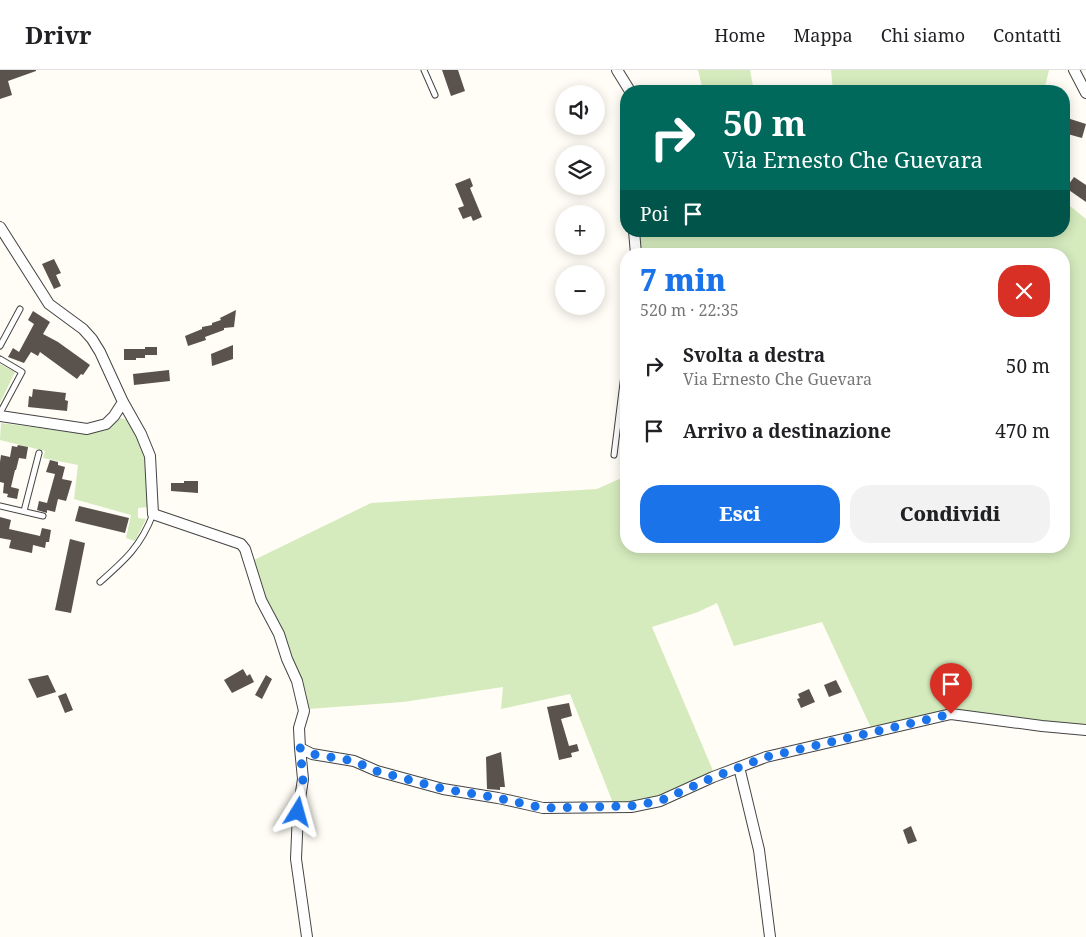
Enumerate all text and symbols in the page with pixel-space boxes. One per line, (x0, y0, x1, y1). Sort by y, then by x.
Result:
text: Drivr (25, 18, 92, 51)
text: Home (714, 23, 765, 47)
text: Mappa (793, 23, 853, 47)
text: Chi siamo (881, 23, 965, 47)
text: Contatti (993, 23, 1061, 47)
map controls (555, 85, 605, 315)
button: sound (555, 85, 605, 135)
text: 50 m (723, 99, 806, 146)
icon: right (640, 105, 705, 170)
text: Via Ernesto Che Guevara (723, 144, 983, 174)
button: layers (555, 145, 605, 195)
icon: arrive (679, 200, 707, 228)
text: Poi (640, 201, 669, 227)
button: + (555, 205, 605, 255)
text: 7 min (640, 259, 726, 300)
button: − (555, 265, 605, 315)
button: close (998, 265, 1050, 317)
text: 520 m · 22:35 (640, 299, 739, 321)
text: Svolta a destra (683, 342, 825, 368)
icon: right (640, 352, 668, 380)
text: 50 m (1006, 353, 1050, 379)
text: Via Ernesto Che Guevara (683, 368, 872, 390)
icon: arrive (640, 417, 668, 445)
text: Arrivo a destinazione (683, 418, 891, 444)
text: 470 m (995, 418, 1050, 444)
button: Esci (640, 485, 840, 543)
button: Condividi (850, 485, 1050, 543)
pin (930, 663, 972, 714)
icon: arrive (937, 670, 965, 698)
position arrow (271, 785, 323, 837)

